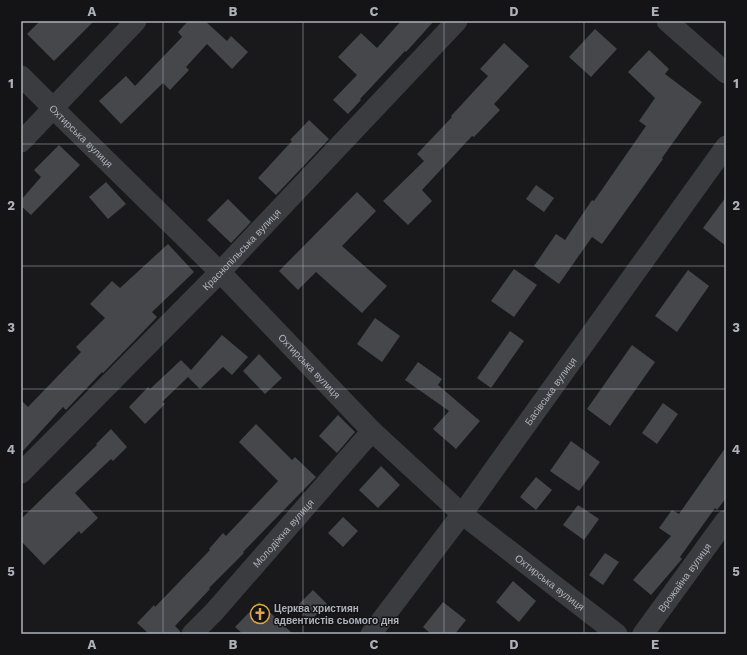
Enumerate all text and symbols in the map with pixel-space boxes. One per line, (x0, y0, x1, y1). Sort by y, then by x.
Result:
text: A (88, 4, 97, 19)
text: B (229, 4, 238, 19)
text: C (370, 4, 379, 19)
text: D (509, 4, 519, 19)
text: E (651, 4, 659, 19)
text: 1 (8, 76, 14, 91)
text: 1 (733, 76, 739, 91)
street label: Охтирська вулиця (47, 103, 115, 170)
text: 2 (7, 198, 15, 213)
text: 2 (732, 198, 740, 213)
street label: Краснопільська вулиця (200, 207, 283, 292)
text: 3 (7, 320, 15, 335)
text: 3 (732, 320, 740, 335)
street label: Охтирська вулиця (276, 332, 342, 400)
street label: Басівська вулиця (523, 355, 579, 427)
text: 4 (7, 442, 16, 457)
text: 4 (732, 442, 741, 457)
street label: Молодіжна вулиця (251, 497, 316, 570)
street label: Врожайна вулиця (656, 541, 713, 614)
street label: Охтирська вулиця (513, 552, 587, 613)
text: 5 (7, 564, 15, 579)
text: 5 (732, 564, 740, 579)
church icon: Церква християн адвентистів сьомого дня (249, 603, 271, 625)
place label: Церква християн адвентистів сьомого дня (274, 603, 399, 626)
text: A (88, 637, 97, 652)
text: B (229, 637, 238, 652)
text: C (370, 637, 379, 652)
text: D (509, 637, 519, 652)
text: E (651, 637, 659, 652)

